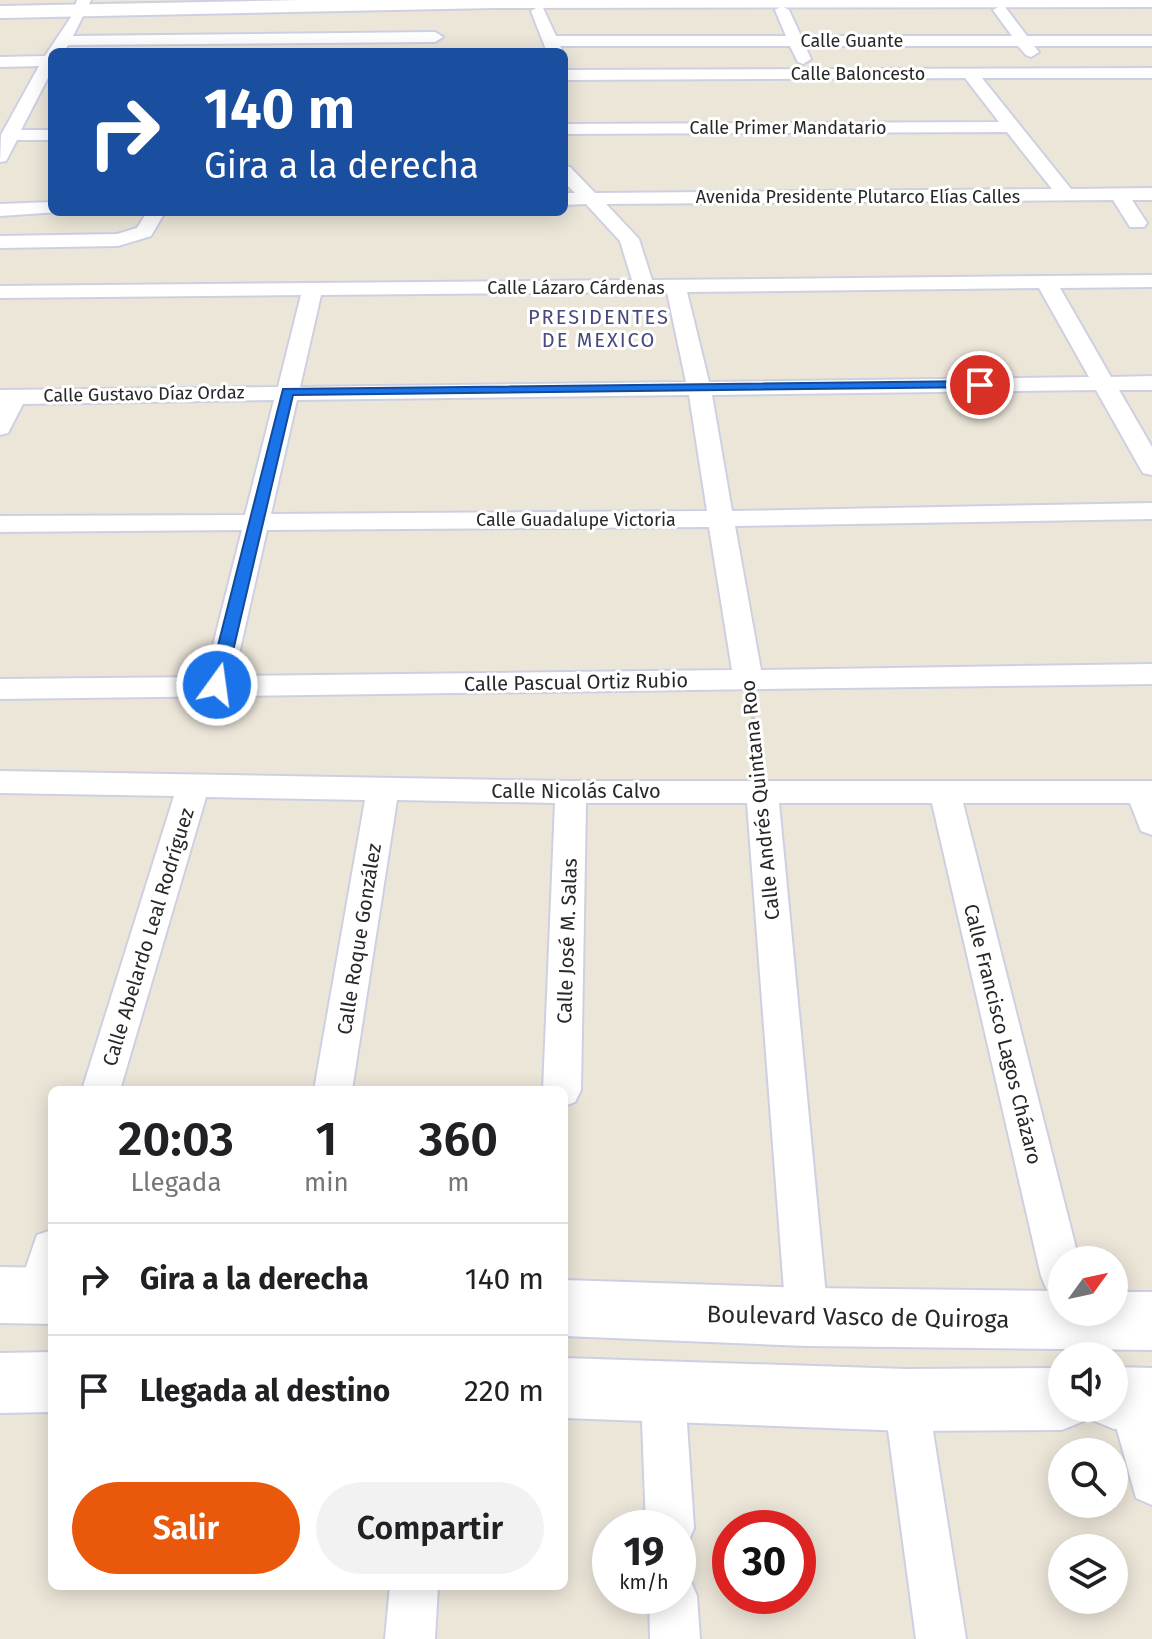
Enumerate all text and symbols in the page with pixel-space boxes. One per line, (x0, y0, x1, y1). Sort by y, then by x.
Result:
street label: Calle Guante (801, 30, 903, 52)
street label: Calle Baloncesto (791, 63, 925, 85)
text: 140 m (204, 76, 355, 143)
icon: right (72, 80, 176, 184)
street label: Calle Primer Mandatario (689, 117, 887, 139)
text: Gira a la derecha (204, 144, 479, 188)
street label: Avenida Presidente Plutarco Elías Calles (696, 186, 1020, 208)
street label: Calle Lázaro Cárdenas (487, 277, 665, 299)
district label: PRESIDENTES DE MEXICO (528, 305, 670, 352)
pin (946, 351, 1014, 419)
icon: arrive (958, 363, 1002, 407)
street label: Calle Gustavo Díaz Ordaz (43, 381, 245, 407)
street label: Calle Guadalupe Victoria (476, 509, 676, 531)
position arrow (175, 643, 259, 727)
street label: Calle Pascual Ortiz Rubio (464, 668, 688, 696)
street label: Calle Andrés Quintana Roo (735, 679, 785, 921)
street label: Calle Nicolás Calvo (491, 779, 661, 803)
street label: Calle Abelardo Leal Rodríguez (97, 805, 199, 1069)
street label: Calle Roque González (332, 841, 386, 1036)
street label: Calle José M. Salas (552, 858, 582, 1024)
street label: Calle Francisco Lagos Cházaro (959, 901, 1047, 1167)
text: 20:03 (118, 1110, 234, 1168)
text: 1 (315, 1110, 337, 1168)
text: 360 (419, 1110, 498, 1168)
text: Llegada (130, 1167, 222, 1198)
text: min (304, 1167, 349, 1198)
text: m (447, 1167, 470, 1198)
north arrow (1048, 1246, 1128, 1326)
map controls (1048, 1246, 1128, 1614)
icon: right (72, 1257, 116, 1301)
text: Gira a la derecha (140, 1261, 369, 1297)
text: 140 m (465, 1261, 544, 1297)
street label: Boulevard Vasco de Quiroga (706, 1300, 1010, 1334)
button: sound (1048, 1342, 1128, 1422)
icon: arrive (72, 1369, 116, 1413)
text: Llegada al destino (140, 1373, 390, 1409)
text: 220 m (464, 1373, 544, 1409)
button: search (1048, 1438, 1128, 1518)
button: Salir (72, 1482, 300, 1574)
button: Compartir (316, 1482, 544, 1574)
speed limit sign: 30 (712, 1510, 816, 1614)
text: 19 (624, 1528, 664, 1576)
button: layers (1048, 1534, 1128, 1614)
text: km/h (619, 1570, 669, 1594)

